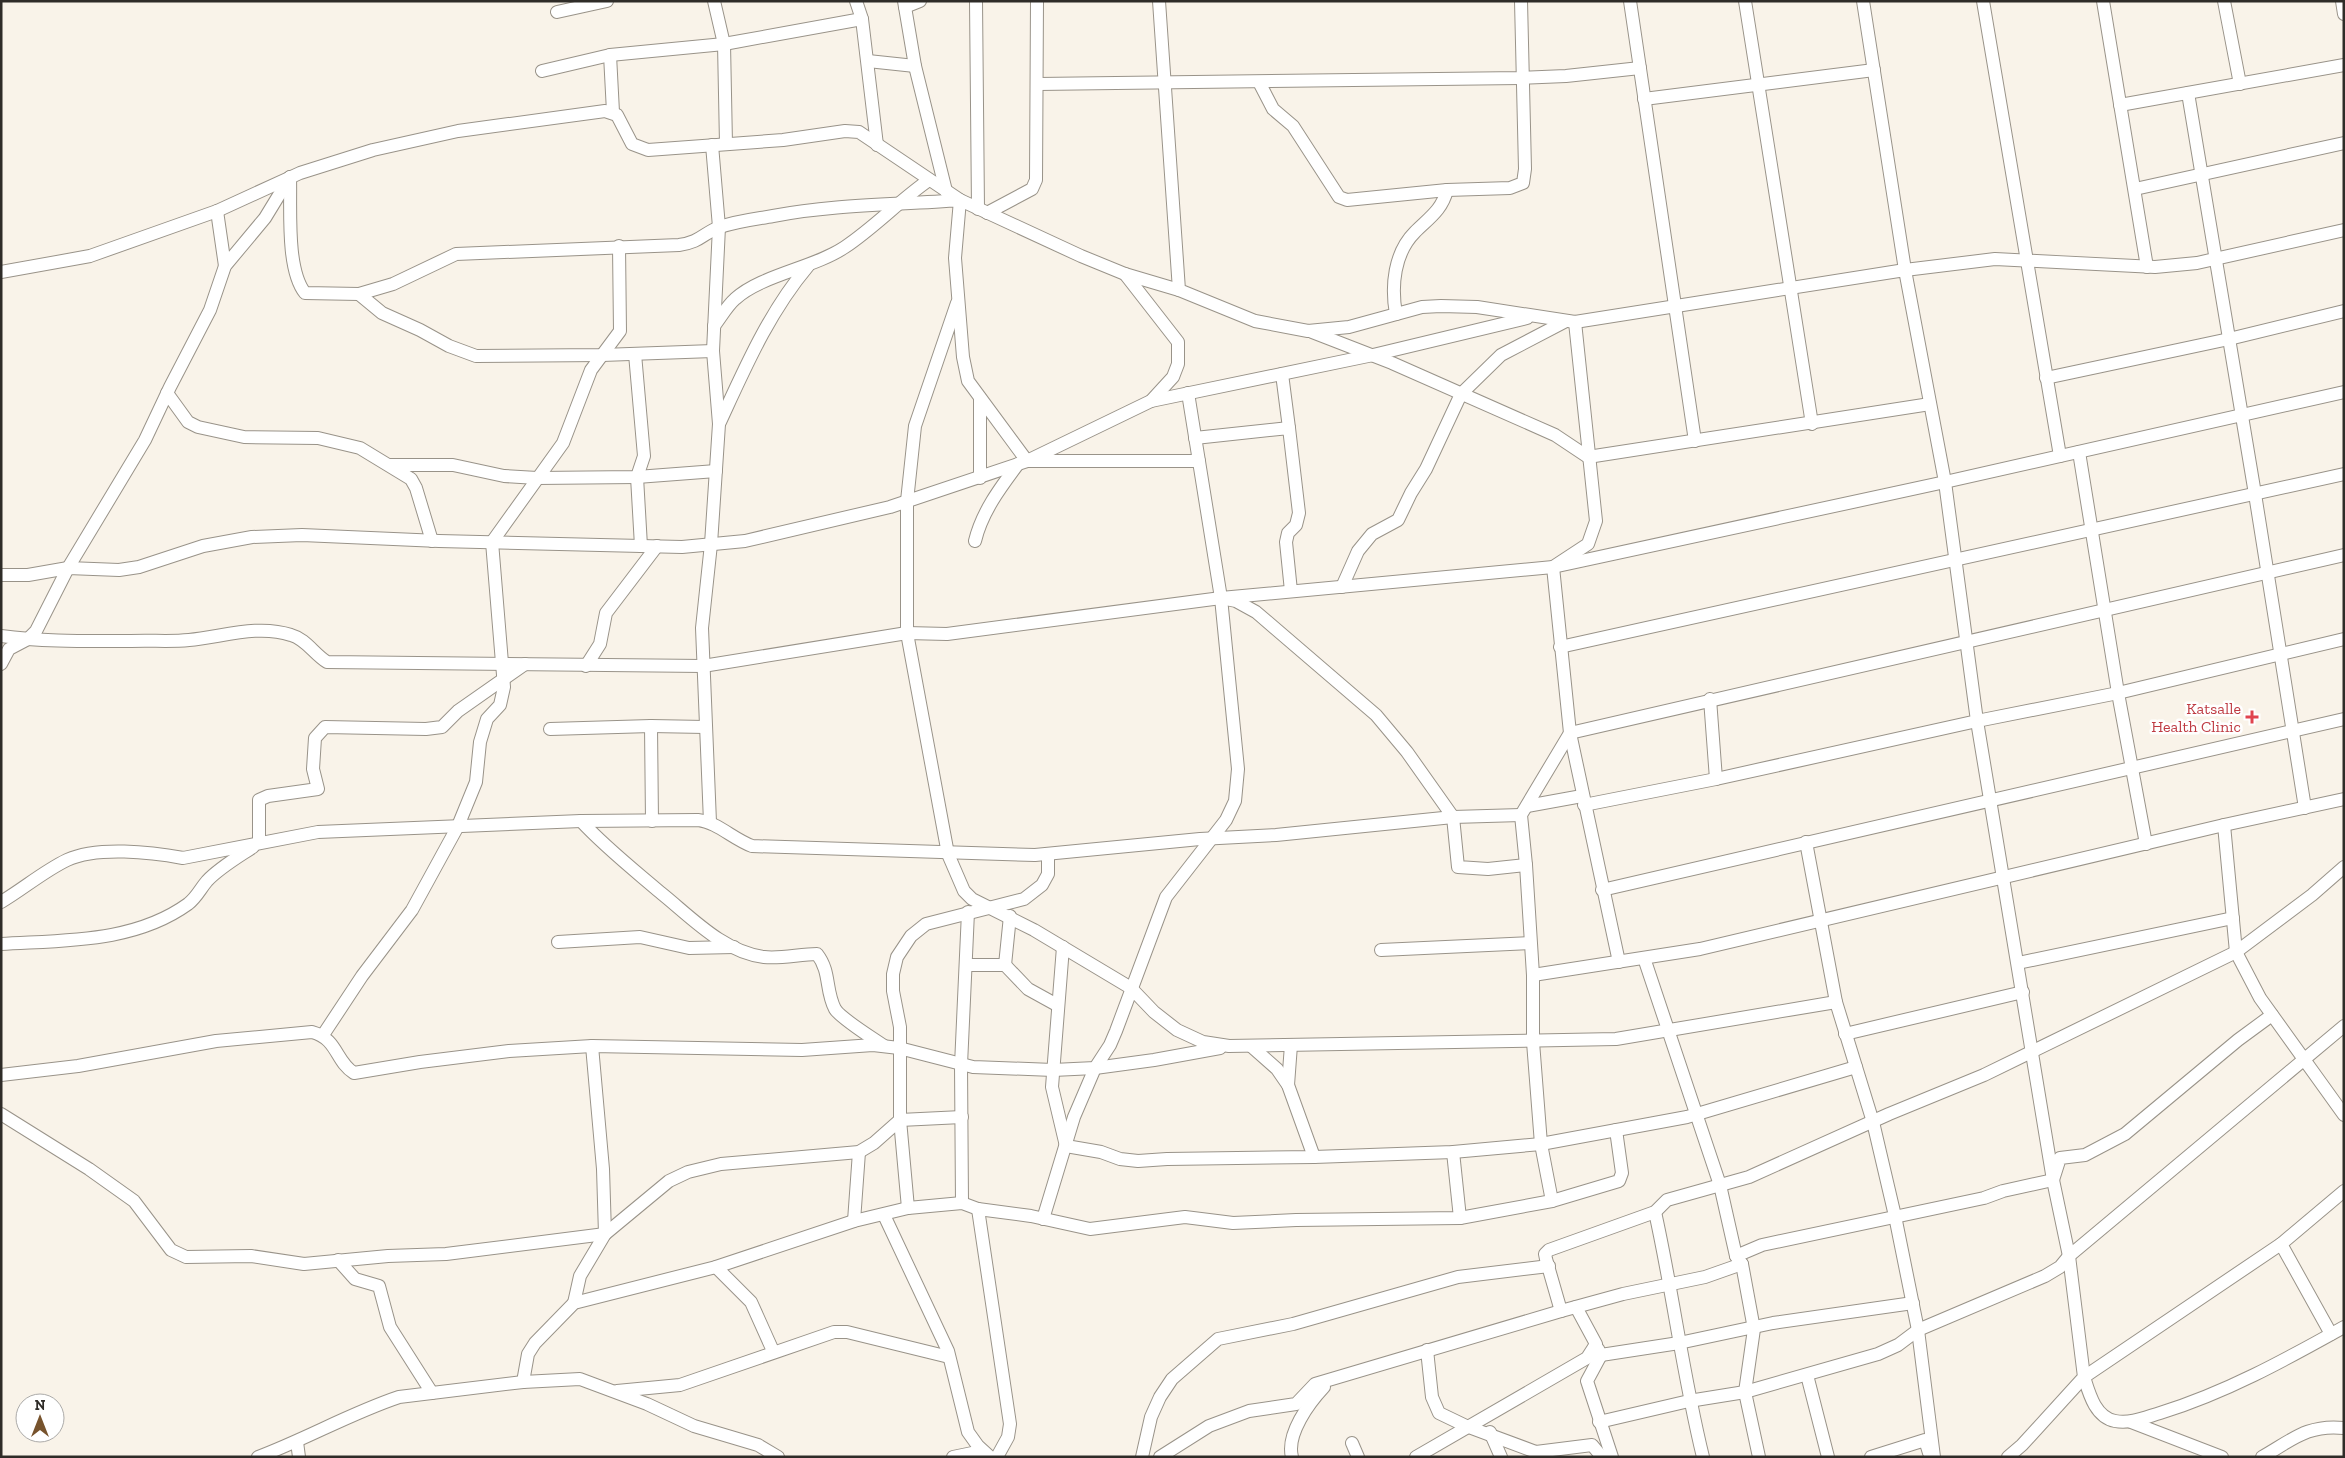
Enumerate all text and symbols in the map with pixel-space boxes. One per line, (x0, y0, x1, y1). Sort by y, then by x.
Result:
place label: Katsalle Health Clinic (2151, 699, 2241, 736)
marker: Katsalle Health Clinic (2245, 710, 2259, 724)
north arrow (15, 1393, 65, 1443)
text: N (35, 1397, 46, 1414)

